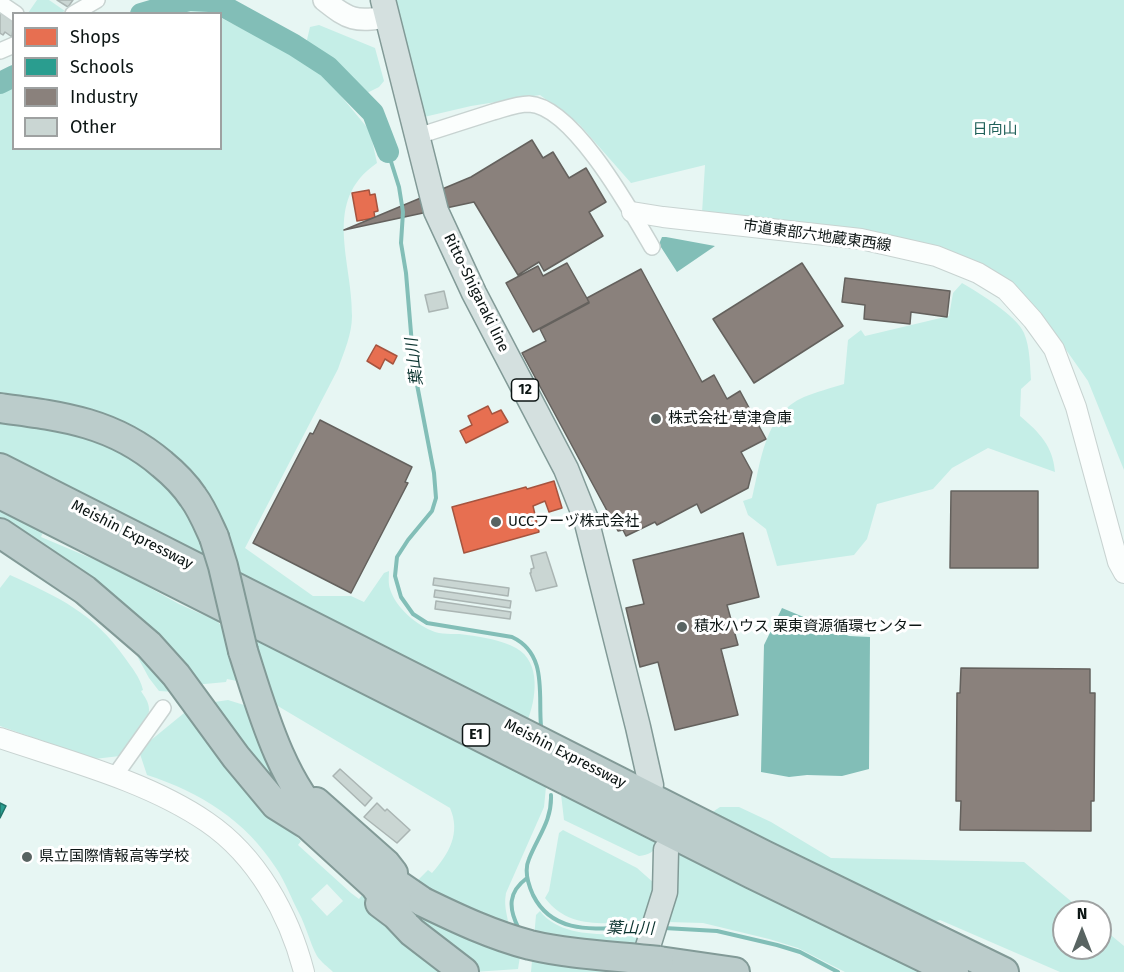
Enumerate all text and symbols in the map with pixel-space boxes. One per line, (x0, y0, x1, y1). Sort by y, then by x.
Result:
legend (12, 12, 222, 150)
text: Shops (70, 26, 120, 48)
text: Schools (70, 56, 134, 78)
text: Industry (70, 86, 138, 108)
text: Other (70, 116, 116, 138)
park label: 日向山 (973, 121, 1017, 139)
street label: 市道東部六地蔵東西線 (741, 217, 893, 255)
street label: Ritto-Shigaraki line (439, 231, 513, 355)
water label: 葉山川 (403, 337, 427, 387)
road number: 12 (512, 379, 538, 401)
place label: 株式会社 草津倉庫 (668, 410, 792, 428)
marker: 株式会社 草津倉庫 (649, 412, 663, 426)
street label: Meishin Expressway (68, 497, 196, 573)
place label: UCCフーヅ株式会社 (508, 513, 639, 531)
marker: UCCフーヅ株式会社 (489, 515, 503, 529)
place label: 積水ハウス 栗東資源循環センター (694, 618, 923, 636)
marker: 積水ハウス 栗東資源循環センター (675, 620, 689, 634)
street label: Meishin Expressway (501, 716, 629, 792)
road number: E1 (462, 724, 490, 746)
place label: 県立国際情報高等学校 (39, 848, 189, 866)
marker: 県立国際情報高等学校 (20, 850, 34, 864)
north arrow (1052, 900, 1112, 960)
text: N (1077, 904, 1087, 923)
water label: 葉山川 (606, 919, 654, 939)

